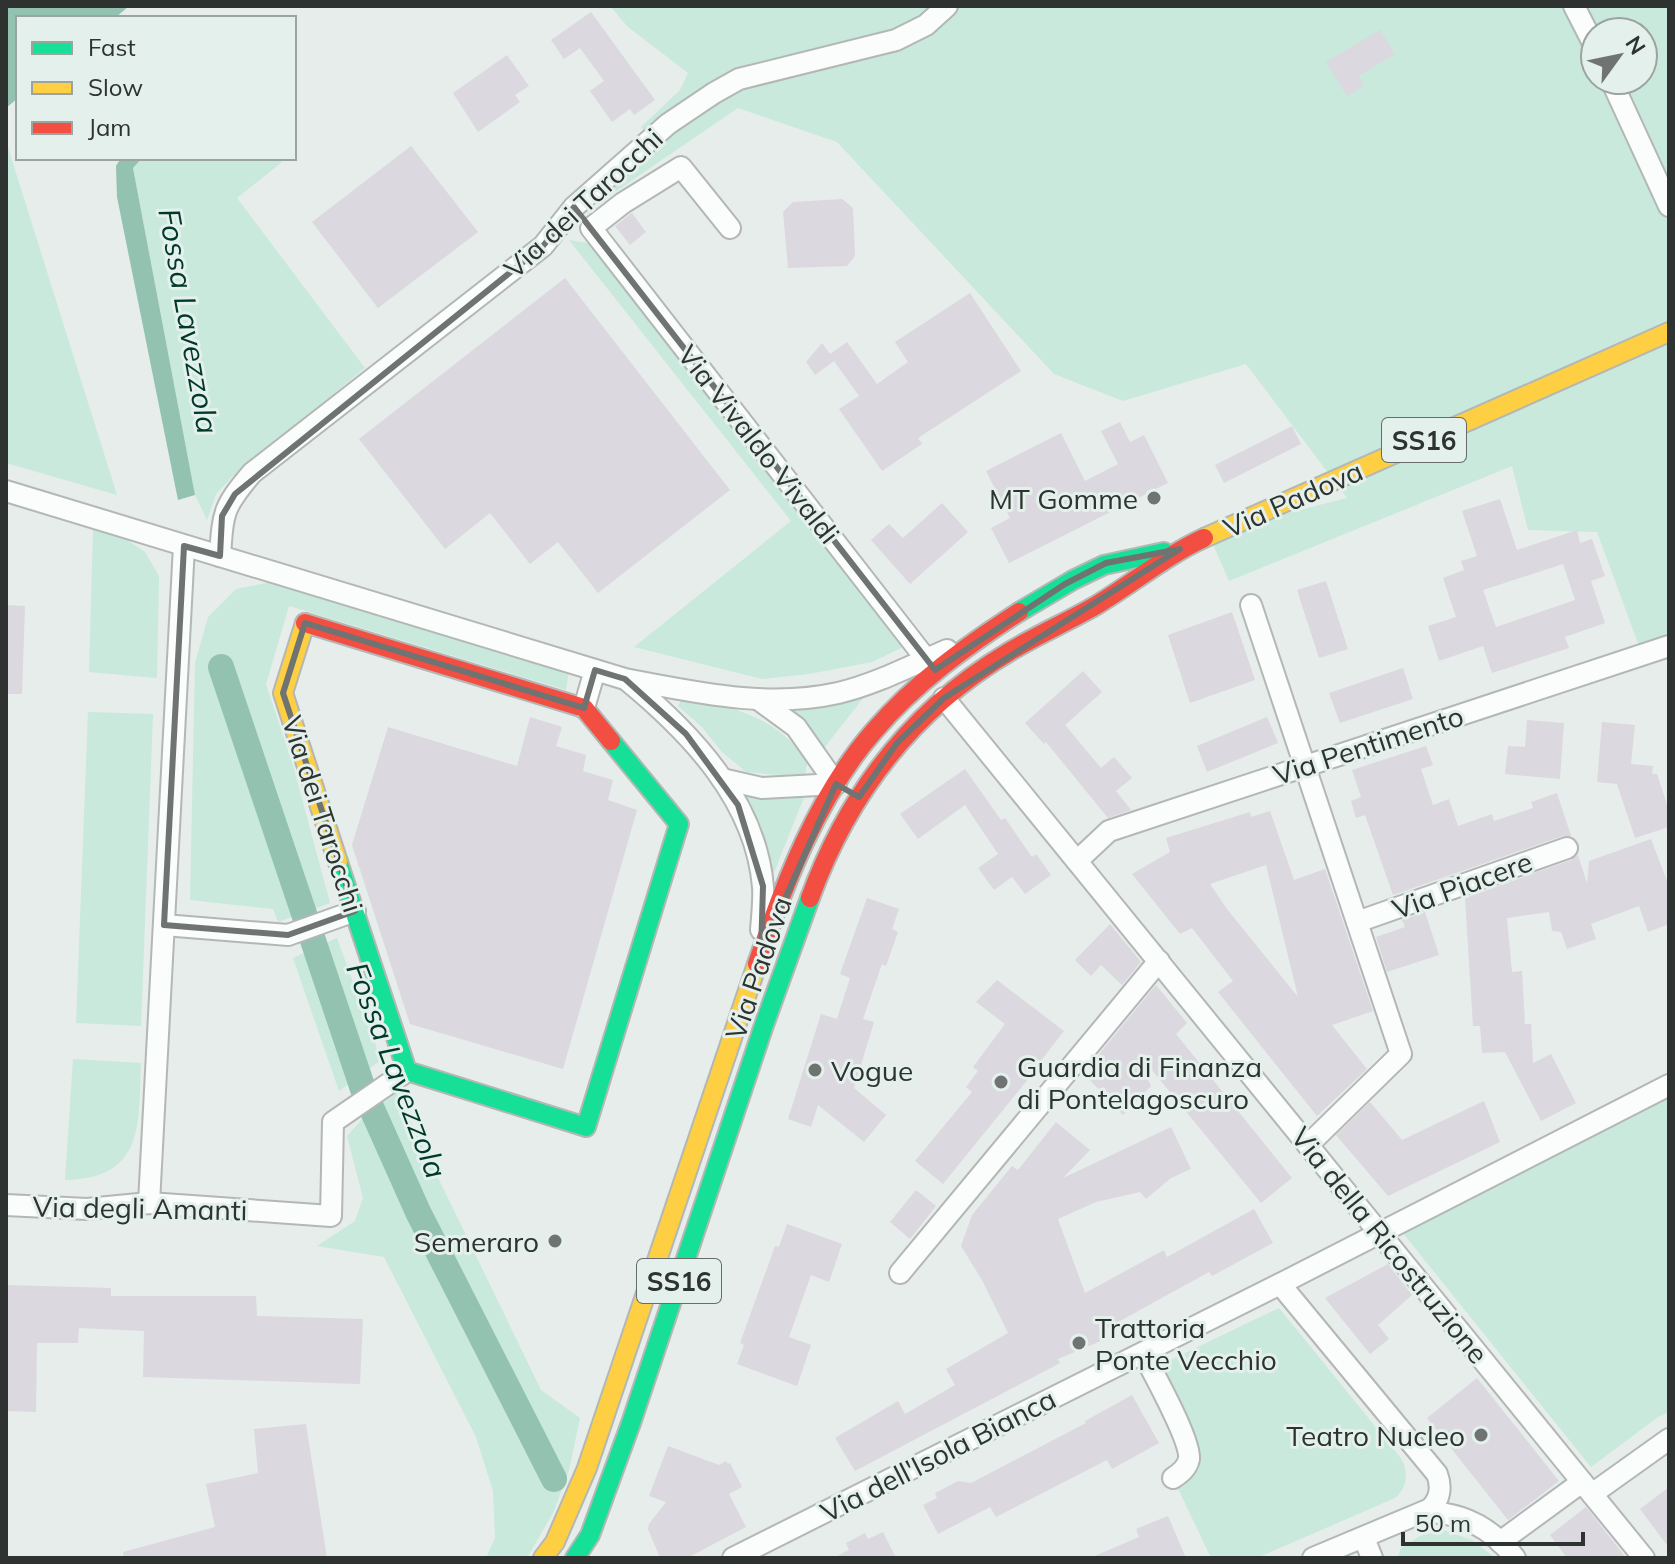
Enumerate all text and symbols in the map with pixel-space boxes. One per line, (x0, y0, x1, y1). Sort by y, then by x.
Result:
legend (16, 16, 296, 160)
north arrow (1579, 16, 1659, 96)
text: N (1620, 31, 1652, 60)
text: Fast (88, 32, 136, 62)
text: Slow (88, 72, 143, 102)
text: Jam (88, 112, 131, 142)
street label: Via dei Tarocchi (496, 121, 670, 285)
water label: Fossa Lavezzola (150, 205, 228, 437)
street label: Via Vivaldo Vivaldi (671, 338, 847, 550)
road number: SS16 (1382, 418, 1466, 462)
street label: Via Padova (1218, 453, 1368, 545)
place label: MT Gomme (989, 481, 1138, 516)
marker: MT Gomme (1145, 489, 1163, 507)
street label: Via Pentimento (1268, 698, 1468, 792)
street label: Via dei Tarocchi (275, 711, 371, 917)
street label: Via Piacere (1387, 844, 1537, 926)
street label: Via Padova (717, 892, 799, 1044)
water label: Fossa Lavezzola (338, 957, 456, 1183)
place label: Guardia di Finanza di Pontelagoscuro (1017, 1049, 1262, 1116)
place label: Vogue (831, 1053, 913, 1088)
marker: Vogue (806, 1061, 824, 1079)
marker: Guardia di Finanza di Pontelagoscuro (992, 1073, 1010, 1091)
street label: Via della Ricostruzione (1284, 1120, 1496, 1370)
street label: Via degli Amanti (32, 1189, 248, 1227)
place label: Semeraro (414, 1224, 539, 1259)
marker: Semeraro (546, 1232, 564, 1250)
road number: SS16 (637, 1259, 721, 1303)
place label: Trattoria Ponte Vecchio (1095, 1310, 1277, 1377)
marker: Trattoria Ponte Vecchio (1070, 1334, 1088, 1352)
street label: Via dell'Isola Bianca (815, 1381, 1061, 1529)
place label: Teatro Nucleo (1286, 1418, 1465, 1453)
marker: Teatro Nucleo (1472, 1426, 1490, 1444)
scale bar (1403, 1496, 1583, 1546)
text: 50 m (1415, 1508, 1471, 1538)

